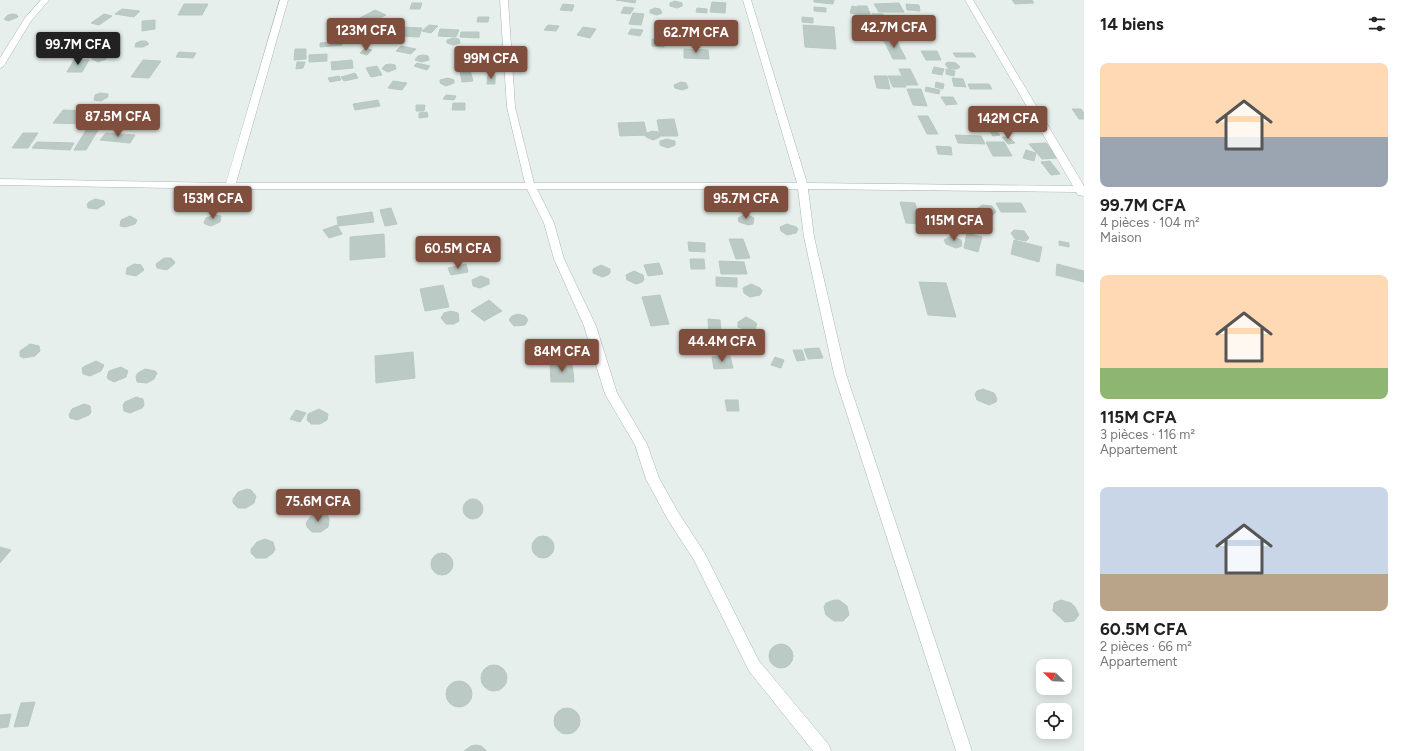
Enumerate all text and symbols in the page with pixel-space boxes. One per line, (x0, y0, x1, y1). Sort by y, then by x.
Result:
icon: filters (1366, 13, 1388, 35)
text: 14 biens (1100, 14, 1164, 34)
pin: 42.7M CFA (848, 15, 940, 49)
pin: 123M CFA (325, 18, 407, 52)
pin: 62.7M CFA (650, 20, 742, 54)
text: 42.7M CFA (861, 20, 927, 35)
text: 123M CFA (336, 23, 396, 38)
text: 62.7M CFA (663, 25, 729, 40)
pin: 99.7M CFA (32, 32, 124, 66)
text: 99.7M CFA (45, 37, 111, 52)
pin: 99M CFA (454, 46, 528, 80)
text: 99M CFA (463, 51, 519, 66)
icon: home (1208, 89, 1280, 161)
pin: 87.5M CFA (72, 104, 164, 138)
pin: 142M CFA (967, 106, 1049, 140)
text: 87.5M CFA (85, 109, 151, 124)
text: 142M CFA (977, 111, 1039, 126)
pin: 153M CFA (172, 186, 254, 220)
pin: 95.7M CFA (700, 186, 792, 220)
text: 153M CFA (183, 191, 243, 206)
text: 95.7M CFA (713, 191, 779, 206)
text: 99.7M CFA (1100, 195, 1186, 215)
pin: 115M CFA (913, 208, 995, 242)
text: 115M CFA (925, 213, 983, 228)
text: 4 pièces · 104 m² (1100, 215, 1200, 230)
text: Maison (1100, 230, 1142, 245)
pin: 60.5M CFA (412, 236, 504, 270)
text: 60.5M CFA (425, 241, 491, 256)
icon: home (1208, 301, 1280, 373)
pin: 44.4M CFA (676, 329, 768, 363)
text: 44.4M CFA (688, 334, 756, 349)
pin: 84M CFA (525, 339, 599, 373)
text: 84M CFA (534, 344, 590, 359)
text: 115M CFA (1100, 407, 1177, 427)
text: 3 pièces · 116 m² (1100, 427, 1195, 442)
text: Appartement (1100, 442, 1178, 457)
pin: 75.6M CFA (272, 489, 364, 523)
text: 75.6M CFA (285, 494, 351, 509)
icon: home (1208, 513, 1280, 585)
text: 60.5M CFA (1100, 619, 1187, 639)
text: 2 pièces · 66 m² (1100, 639, 1192, 654)
text: Appartement (1100, 654, 1178, 669)
north arrow (1036, 659, 1072, 695)
map controls (1036, 659, 1072, 739)
button: locate (1036, 703, 1072, 739)

